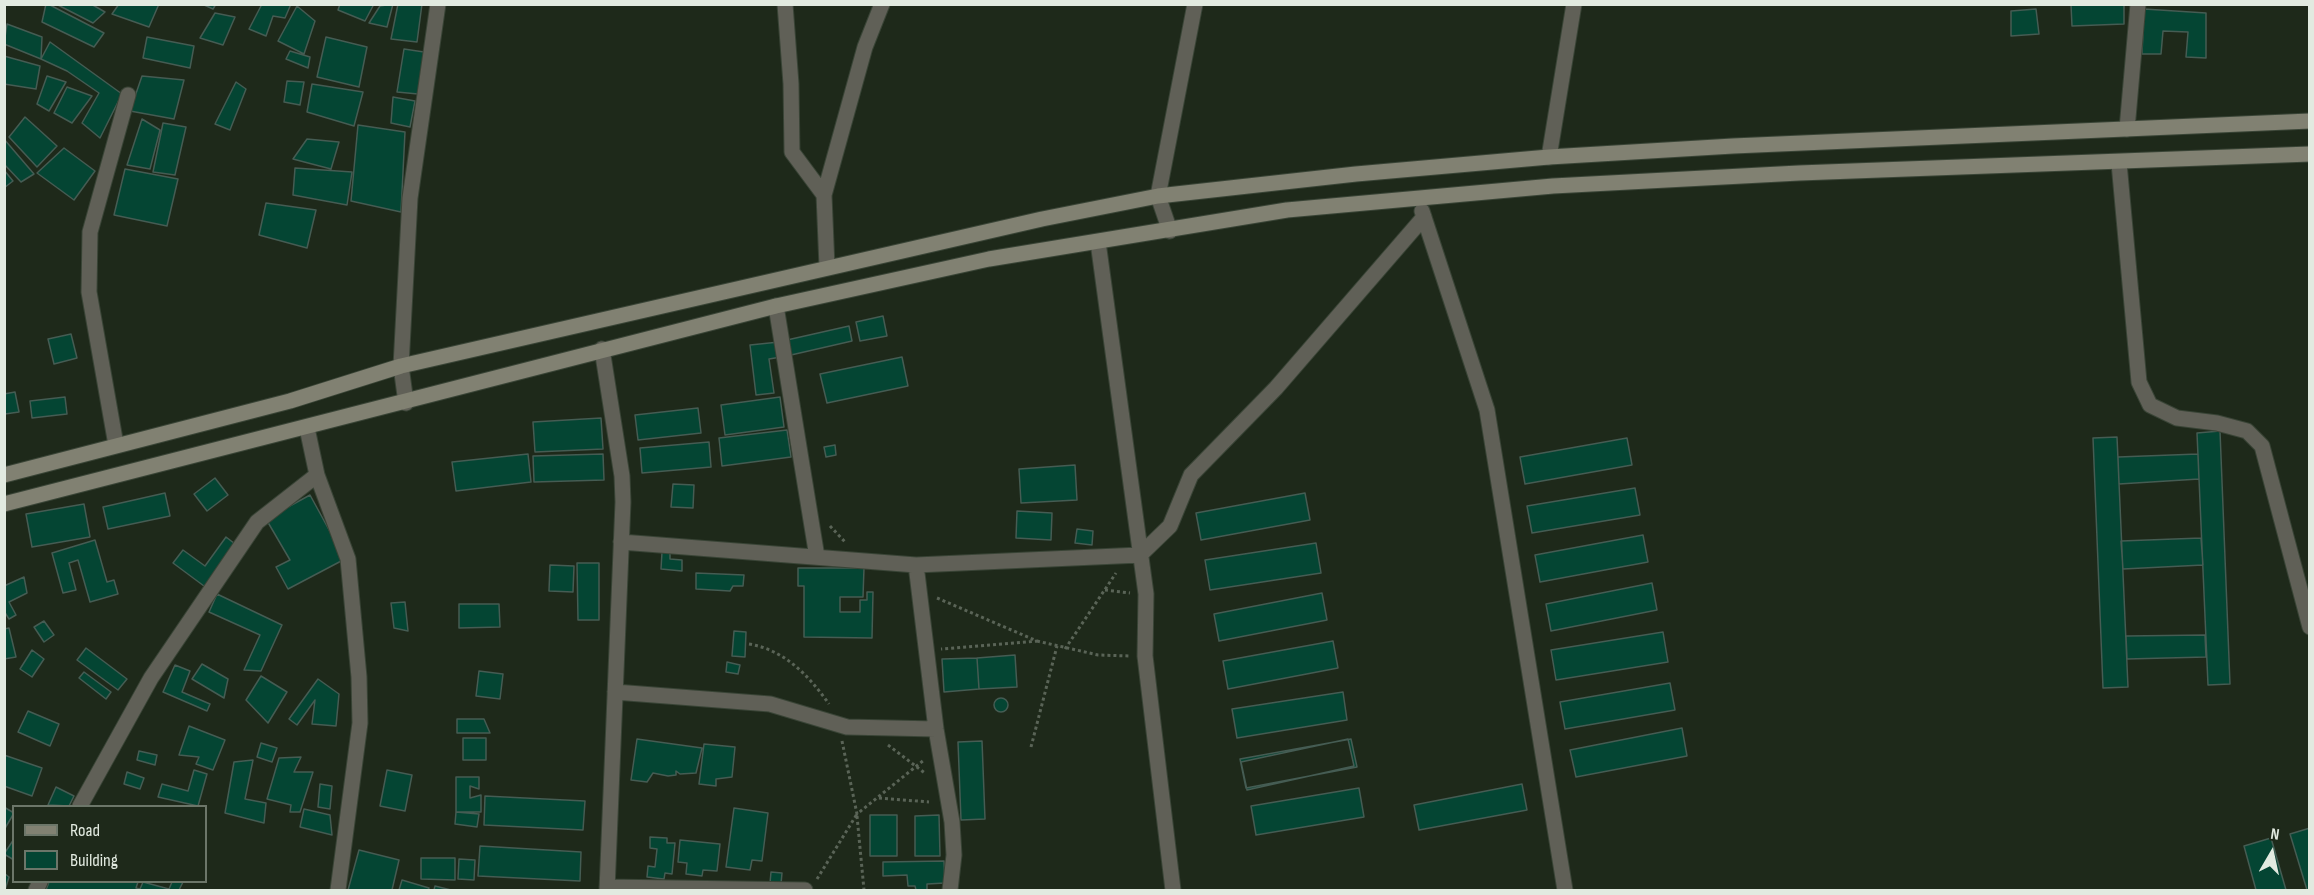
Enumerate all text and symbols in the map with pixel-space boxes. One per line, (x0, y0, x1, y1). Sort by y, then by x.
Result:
legend (12, 805, 207, 883)
text: Road (70, 820, 100, 841)
north arrow (2242, 823, 2302, 883)
text: N (2269, 825, 2281, 845)
text: Building (70, 850, 118, 871)

